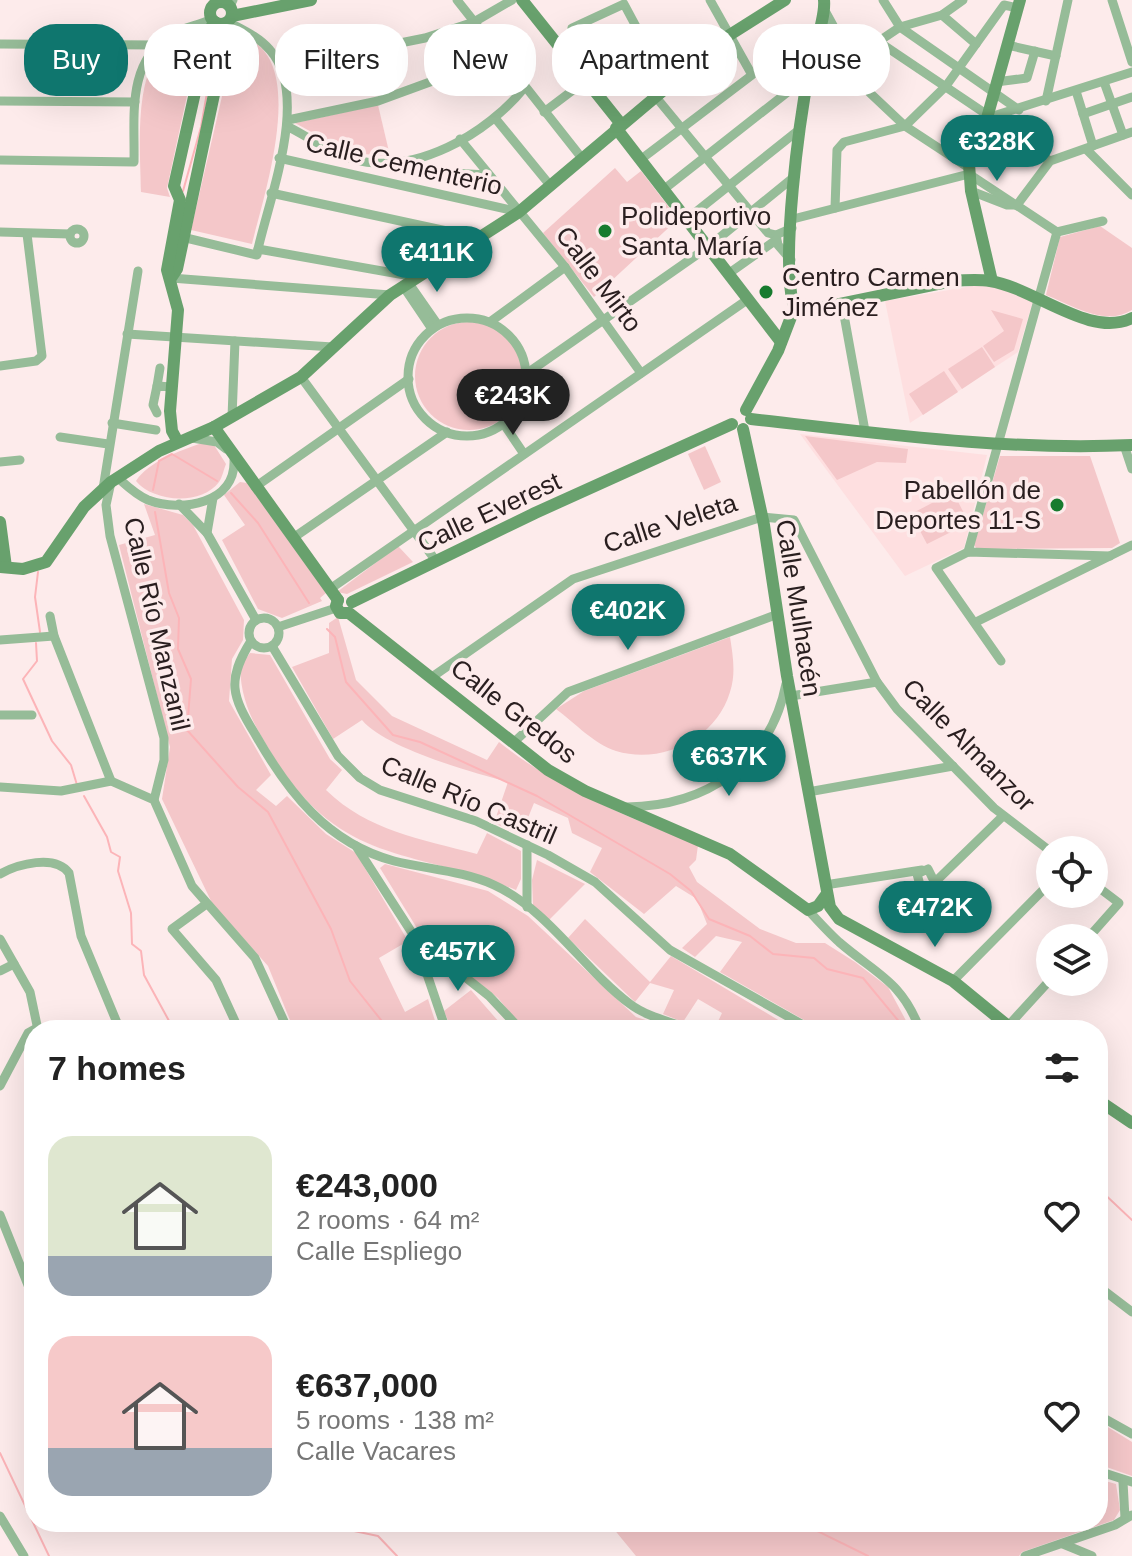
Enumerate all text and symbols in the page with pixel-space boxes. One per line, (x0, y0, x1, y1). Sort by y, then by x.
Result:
chip: Buy (24, 24, 128, 96)
chip: Rent (144, 24, 259, 96)
chip: Filters (275, 24, 408, 96)
chip: New (424, 24, 536, 96)
chip: Apartment (552, 24, 737, 96)
chip: House (753, 24, 890, 96)
pin: €328K (941, 115, 1053, 183)
text: €328K (959, 126, 1035, 156)
street label: Calle Cementerio (303, 127, 505, 201)
place label: Polideportivo Santa María (621, 201, 771, 261)
street label: Calle Mirto (550, 220, 648, 338)
marker: Polideportivo Santa María (596, 222, 614, 240)
pin: €411K (381, 226, 493, 294)
text: €411K (399, 237, 475, 267)
place label: Centro Carmen Jiménez (782, 262, 960, 322)
marker: Centro Carmen Jiménez (757, 283, 775, 301)
pin: €243K (457, 369, 569, 437)
text: €243K (475, 380, 551, 410)
street label: Calle Everest (413, 465, 566, 558)
place label: Pabellón de Deportes 11-S (875, 475, 1041, 535)
street label: Calle Veleta (599, 487, 741, 559)
marker: Pabellón de Deportes 11-S (1048, 496, 1066, 514)
street label: Calle Río Manzanil (118, 514, 196, 734)
street label: Calle Mulhacén (770, 517, 828, 699)
pin: €402K (572, 584, 684, 652)
text: €402K (590, 595, 666, 625)
street label: Calle Gredos (445, 652, 583, 770)
street label: Calle Almanzor (897, 673, 1042, 818)
pin: €637K (673, 730, 785, 798)
text: €637K (691, 741, 767, 771)
street label: Calle Río Castril (377, 749, 561, 851)
map controls (1036, 836, 1108, 996)
button: locate (1036, 836, 1108, 908)
pin: €472K (879, 881, 991, 949)
text: €472K (897, 892, 973, 922)
button: layers (1036, 924, 1108, 996)
pin: €457K (402, 925, 514, 993)
text: €457K (420, 936, 496, 966)
icon: filters (1040, 1046, 1084, 1090)
text: 7 homes (48, 1049, 186, 1087)
text: €243,000 (296, 1166, 438, 1204)
icon: home (112, 1168, 208, 1264)
icon: heart (1040, 1194, 1084, 1238)
text: 2 rooms · 64 m² (296, 1205, 480, 1235)
text: Calle Espliego (296, 1236, 462, 1266)
text: €637,000 (296, 1366, 438, 1404)
icon: home (112, 1368, 208, 1464)
icon: heart (1040, 1394, 1084, 1438)
text: 5 rooms · 138 m² (296, 1405, 494, 1435)
text: Calle Vacares (296, 1436, 456, 1466)

